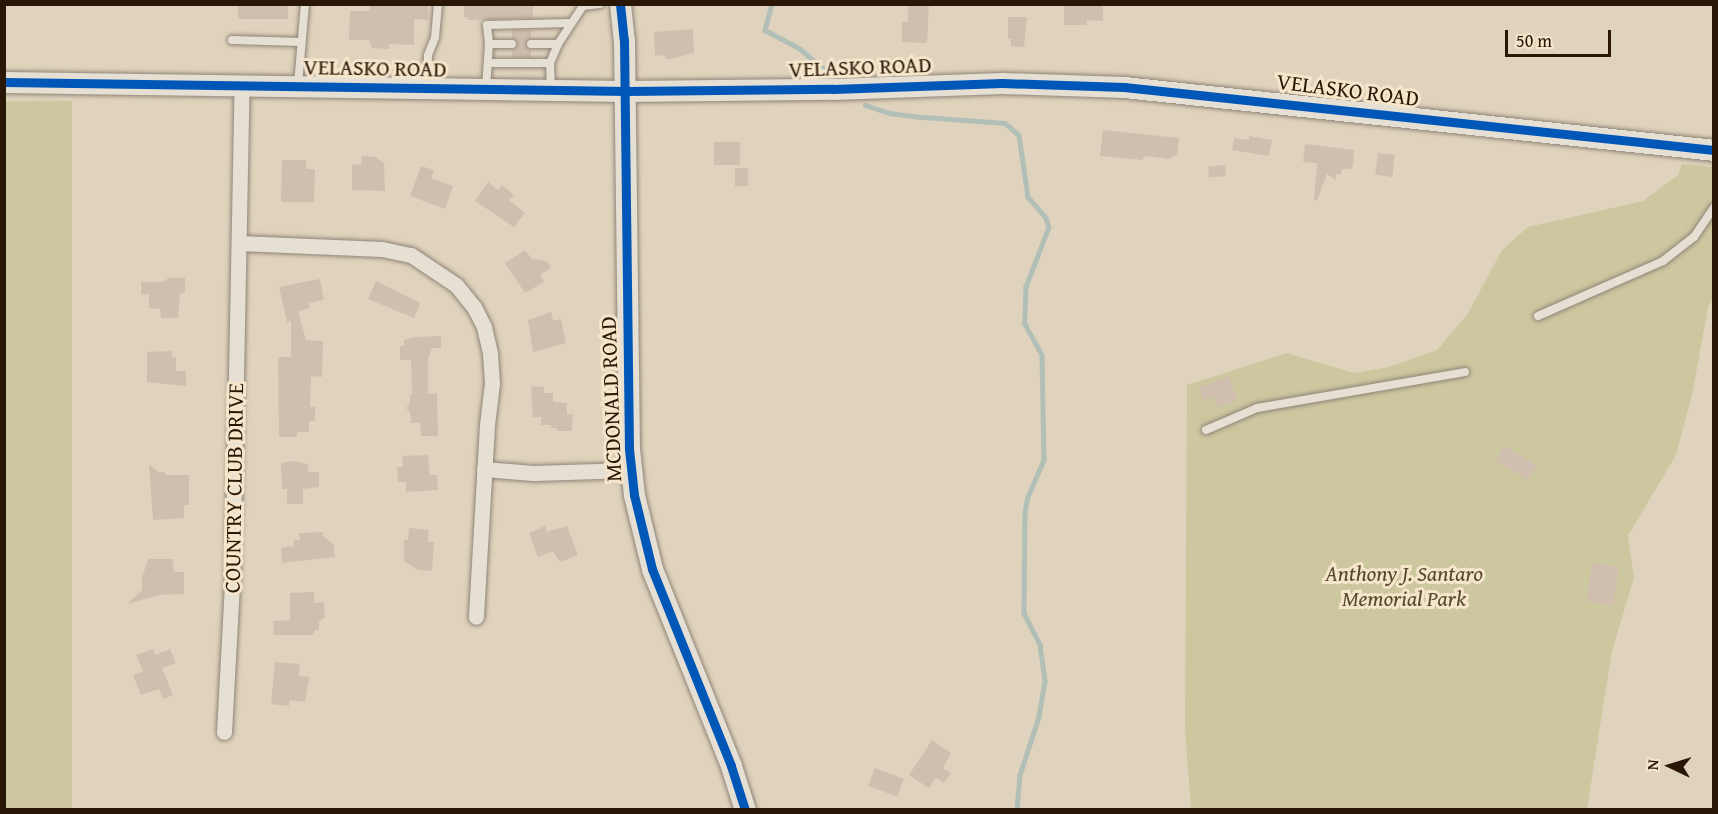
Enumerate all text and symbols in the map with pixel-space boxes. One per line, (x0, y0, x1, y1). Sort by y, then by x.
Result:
scale bar (1508, 18, 1614, 56)
text: 50 m (1516, 27, 1552, 54)
street label: VELASKO ROAD (788, 51, 932, 83)
street label: VELASKO ROAD (303, 54, 447, 82)
street label: VELASKO ROAD (1275, 68, 1421, 112)
street label: MCDONALD ROAD (595, 316, 627, 482)
street label: COUNTRY CLUB DRIVE (219, 383, 249, 593)
park label: Anthony J. Santaro Memorial Park (1325, 560, 1483, 612)
north arrow (1640, 736, 1700, 796)
text: N (1640, 759, 1664, 771)

